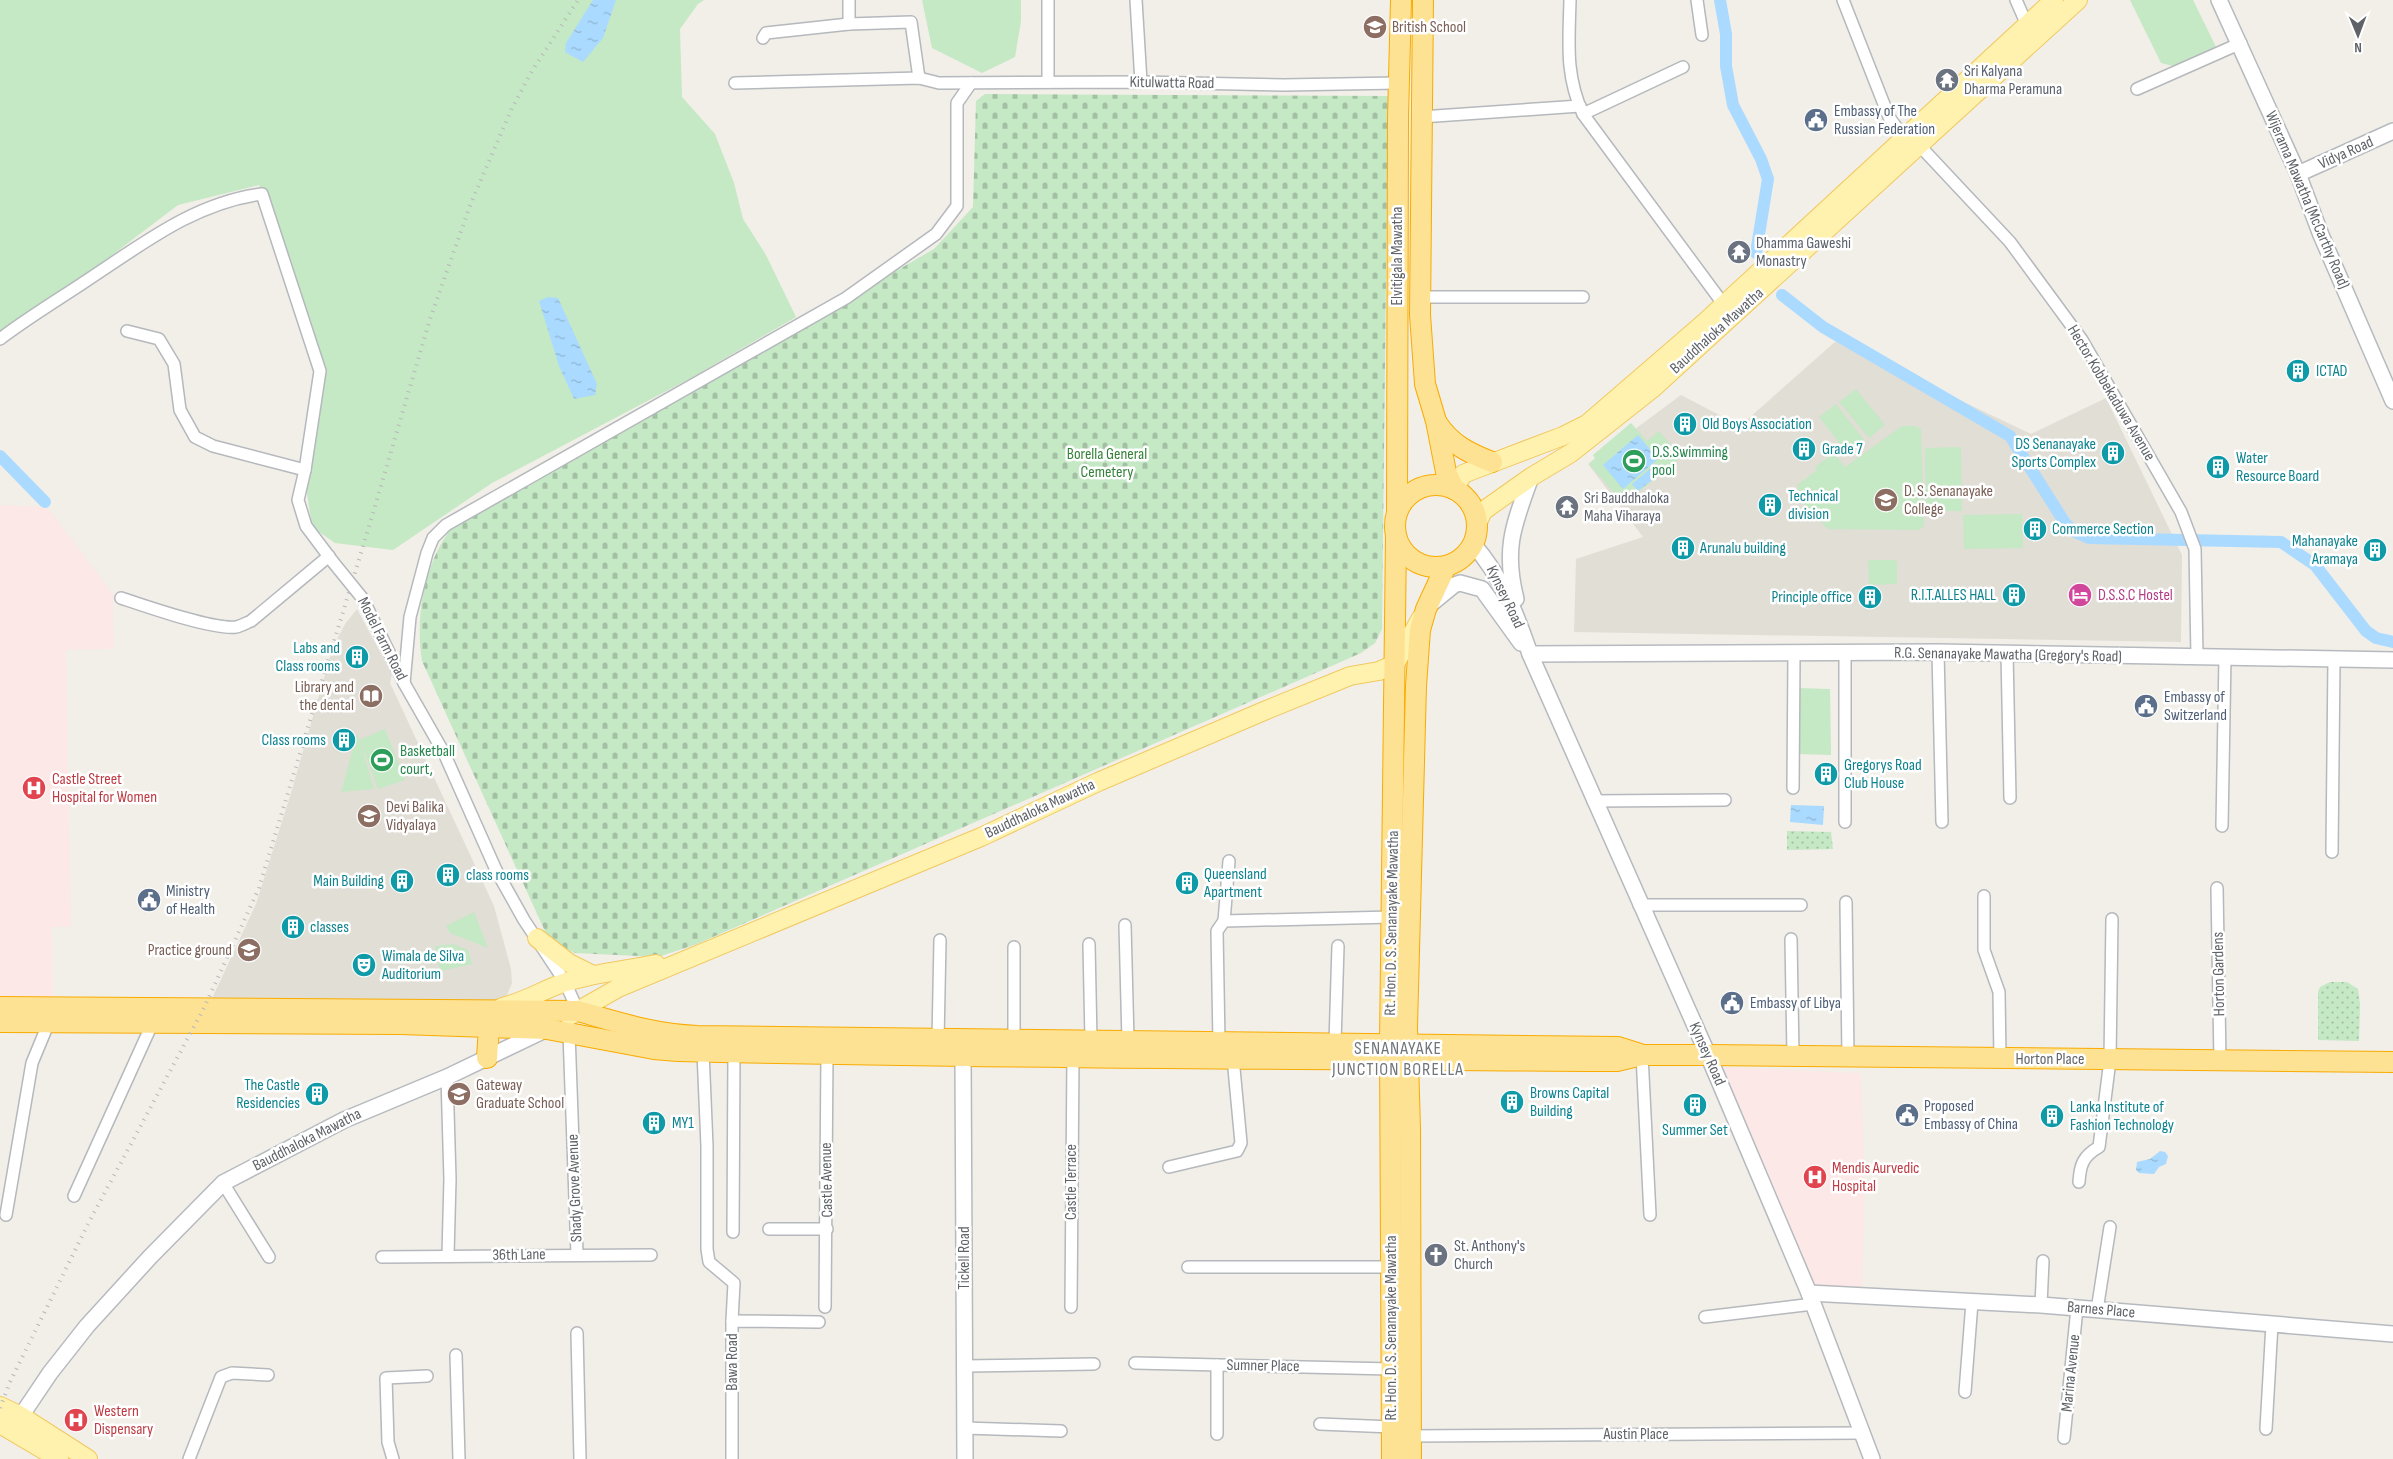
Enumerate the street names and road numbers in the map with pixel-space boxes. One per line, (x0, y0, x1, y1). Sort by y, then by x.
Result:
street label: Kitulwatta Road (1129, 73, 1215, 93)
street label: Wijerama Mawatha (McCarthy Road) (2261, 108, 2353, 292)
street label: Vidya Road (2316, 132, 2376, 174)
street label: Elvitigala Mawatha (1388, 206, 1407, 306)
street label: Bauddhaloka Mawatha (1666, 284, 1768, 378)
street label: Hector Kobbekaduwa Avenue (2063, 322, 2159, 464)
street label: Kynsey Road (1482, 563, 1528, 631)
street label: Model Farm Road (353, 594, 411, 684)
street label: R.G. Senanayake Mawatha (Gregory's Road) (1894, 644, 2122, 666)
street label: Bauddhaloka Mawatha (982, 775, 1098, 843)
street label: Rt. Hon. D. S. Senanayake Mawatha (1381, 830, 1403, 1016)
street label: Horton Gardens (2209, 931, 2229, 1016)
street label: Kynsey Road (1685, 1019, 1729, 1089)
street label: Horton Place (2016, 1050, 2085, 1069)
street label: Bauddhaloka Mawatha (250, 1104, 364, 1176)
street label: Shady Grove Avenue (564, 1134, 586, 1242)
street label: Castle Avenue (817, 1142, 837, 1218)
street label: Castle Terrace (1062, 1144, 1081, 1220)
street label: Tickell Road (955, 1226, 974, 1290)
street label: Rt. Hon. D. S. Senanayake Mawatha (1382, 1235, 1401, 1421)
street label: 36th Lane (492, 1245, 546, 1265)
street label: Barnes Place (2066, 1298, 2136, 1322)
street label: Bawa Road (723, 1333, 742, 1391)
street label: Marina Avenue (2057, 1333, 2085, 1413)
street label: Sumner Place (1226, 1356, 1300, 1376)
street label: Austin Place (1602, 1425, 1669, 1444)

